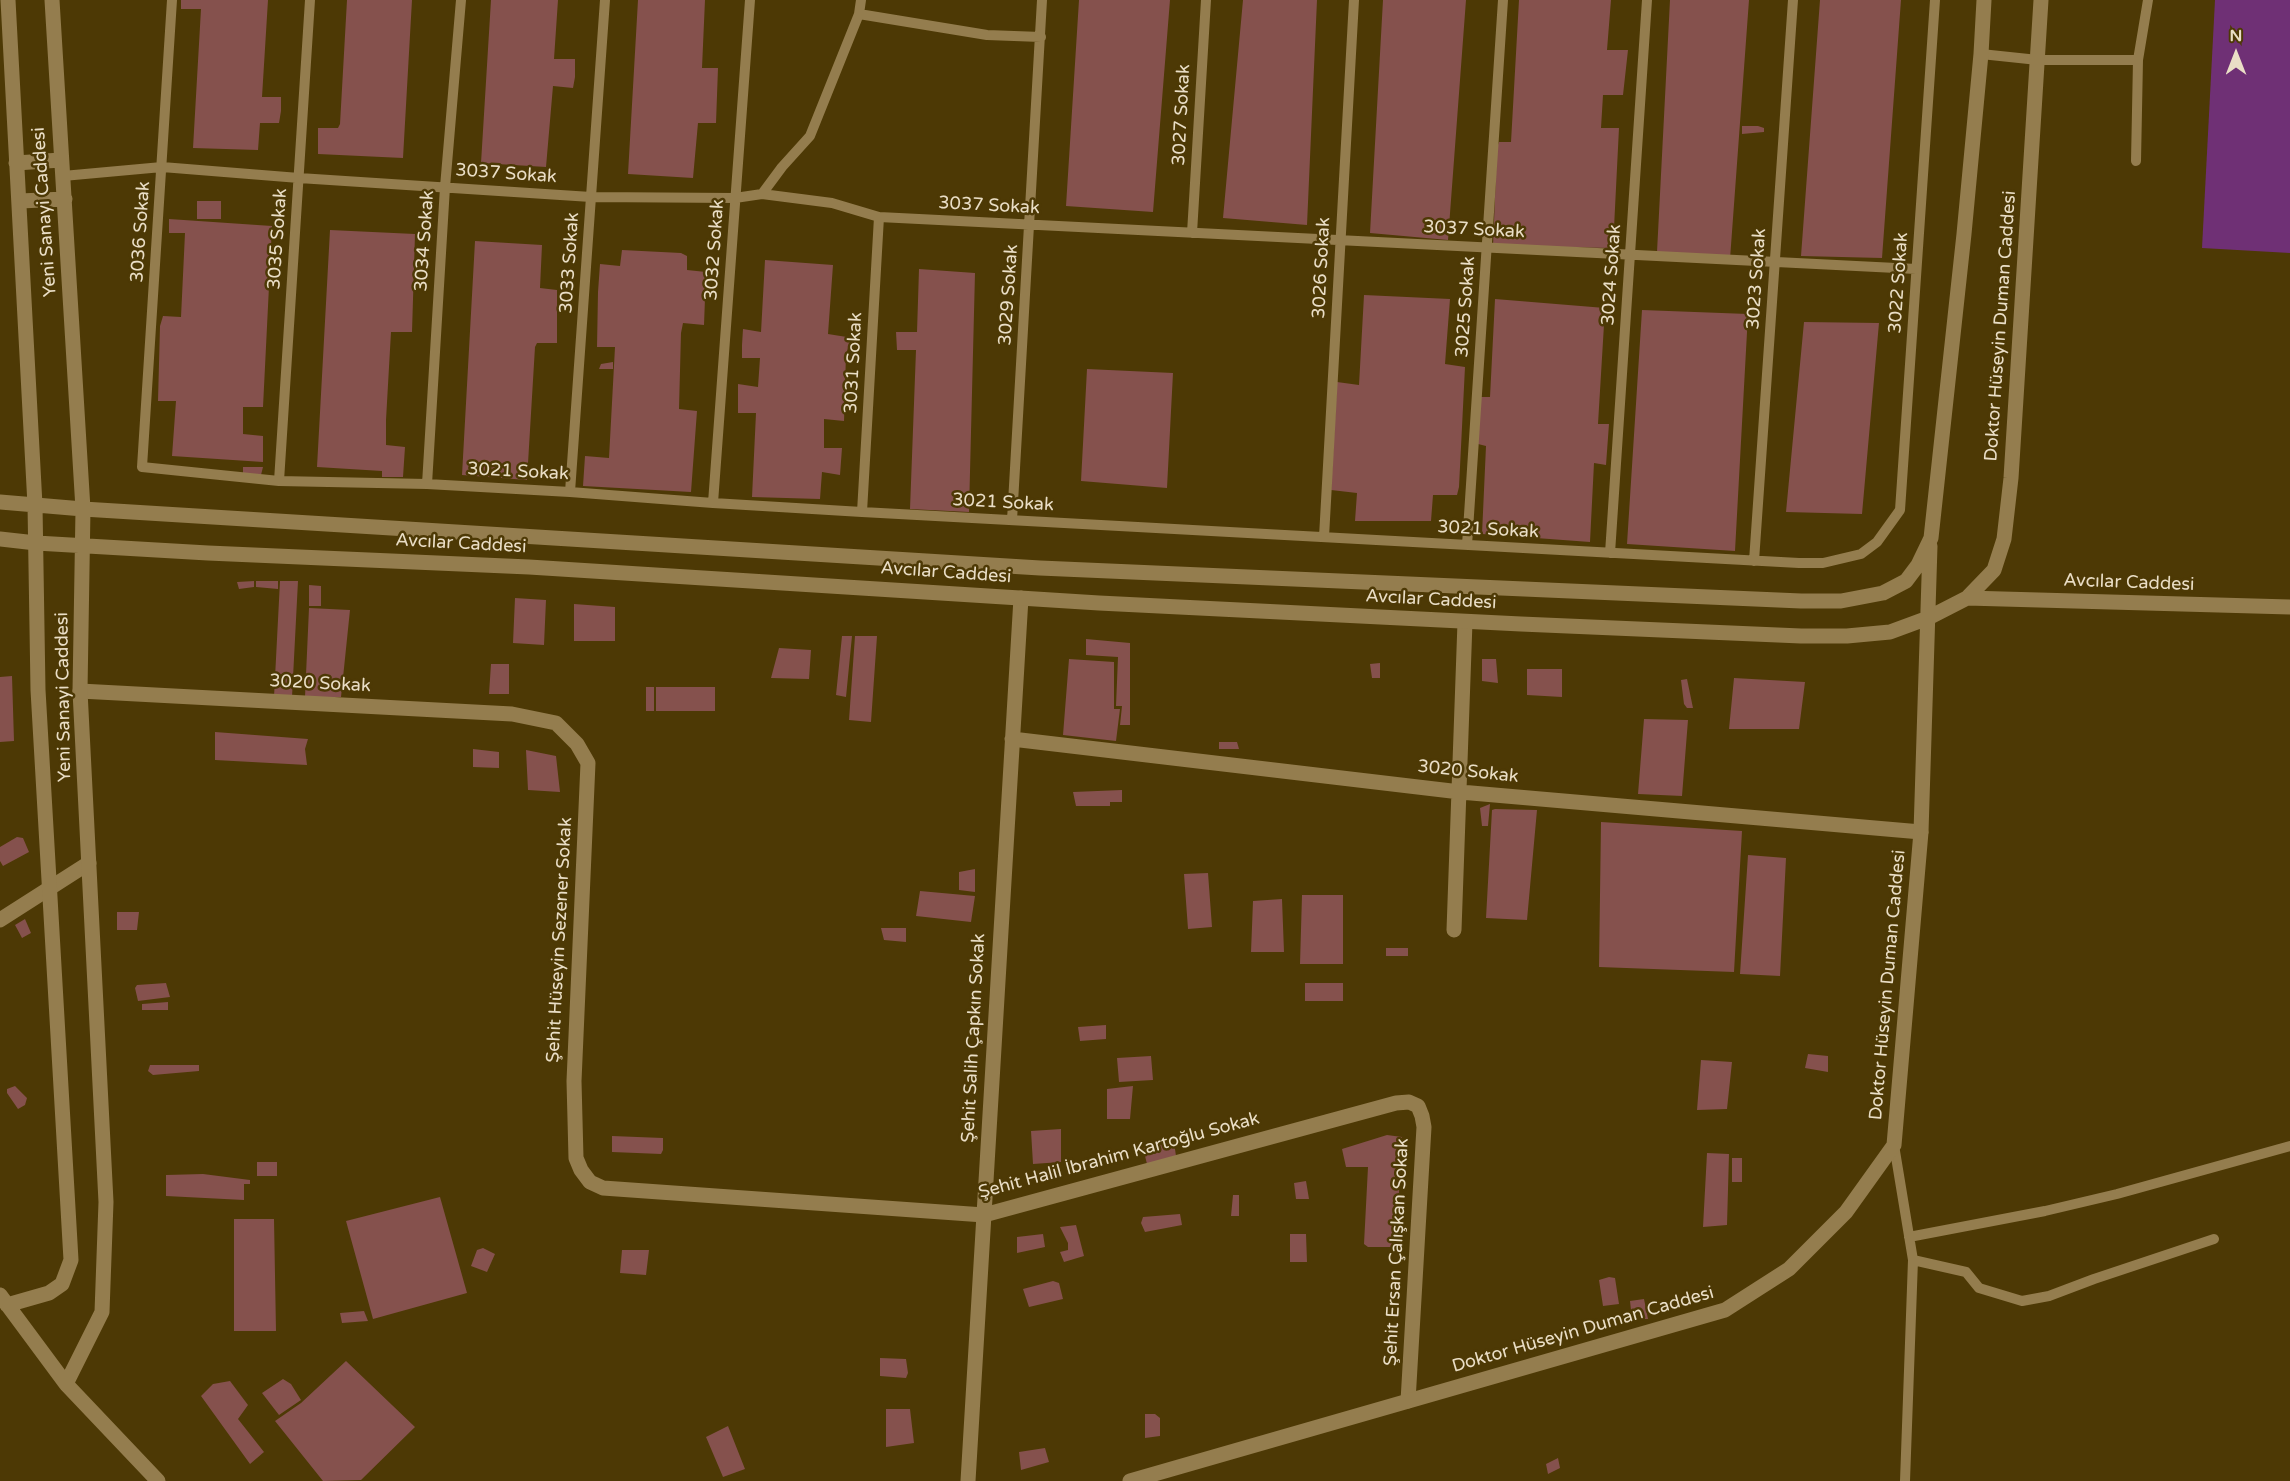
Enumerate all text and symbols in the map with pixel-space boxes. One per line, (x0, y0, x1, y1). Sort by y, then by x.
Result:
north arrow (2206, 24, 2266, 84)
text: N (2230, 26, 2242, 46)
street label: 3027 Sokak (1169, 64, 1195, 166)
street label: Yeni Sanayi Caddesi (28, 126, 62, 298)
street label: 3037 Sokak (455, 160, 557, 188)
street label: 3036 Sokak (127, 181, 155, 283)
street label: 3035 Sokak (264, 188, 292, 290)
street label: 3034 Sokak (411, 190, 439, 292)
street label: Doktor Hüseyin Duman Caddesi (1981, 190, 2021, 462)
street label: 3037 Sokak (938, 193, 1040, 219)
street label: 3032 Sokak (701, 199, 729, 301)
street label: 3033 Sokak (556, 212, 584, 314)
street label: 3026 Sokak (1309, 217, 1335, 319)
street label: 3037 Sokak (1423, 217, 1525, 243)
street label: 3024 Sokak (1598, 224, 1626, 326)
street label: 3023 Sokak (1743, 228, 1771, 330)
street label: 3022 Sokak (1885, 232, 1913, 334)
street label: 3029 Sokak (995, 244, 1023, 346)
street label: 3025 Sokak (1452, 256, 1480, 358)
street label: 3031 Sokak (841, 312, 867, 414)
street label: 3021 Sokak (467, 459, 569, 485)
street label: 3021 Sokak (952, 490, 1054, 516)
street label: 3021 Sokak (1437, 517, 1539, 543)
street label: Avcılar Caddesi (395, 530, 527, 558)
street label: Avcılar Caddesi (880, 558, 1012, 588)
street label: Avcılar Caddesi (2063, 570, 2195, 596)
street label: Avcılar Caddesi (1365, 586, 1497, 614)
street label: Yeni Sanayi Caddesi (52, 612, 76, 782)
street label: 3020 Sokak (269, 671, 371, 697)
street label: 3020 Sokak (1416, 756, 1520, 788)
street label: Şehit Hüseyin Sezener Sokak (543, 817, 577, 1063)
street label: Doktor Hüseyin Duman Caddesi (1865, 849, 1911, 1121)
street label: Şehit Salih Çapkın Sokak (958, 933, 990, 1143)
street label: Şehit Halil İbrahim Kartoğlu Sokak (976, 1108, 1262, 1204)
street label: Şehit Ersan Çalışkan Sokak (1380, 1138, 1414, 1366)
street label: Doktor Hüseyin Duman Caddesi (1450, 1282, 1716, 1378)

